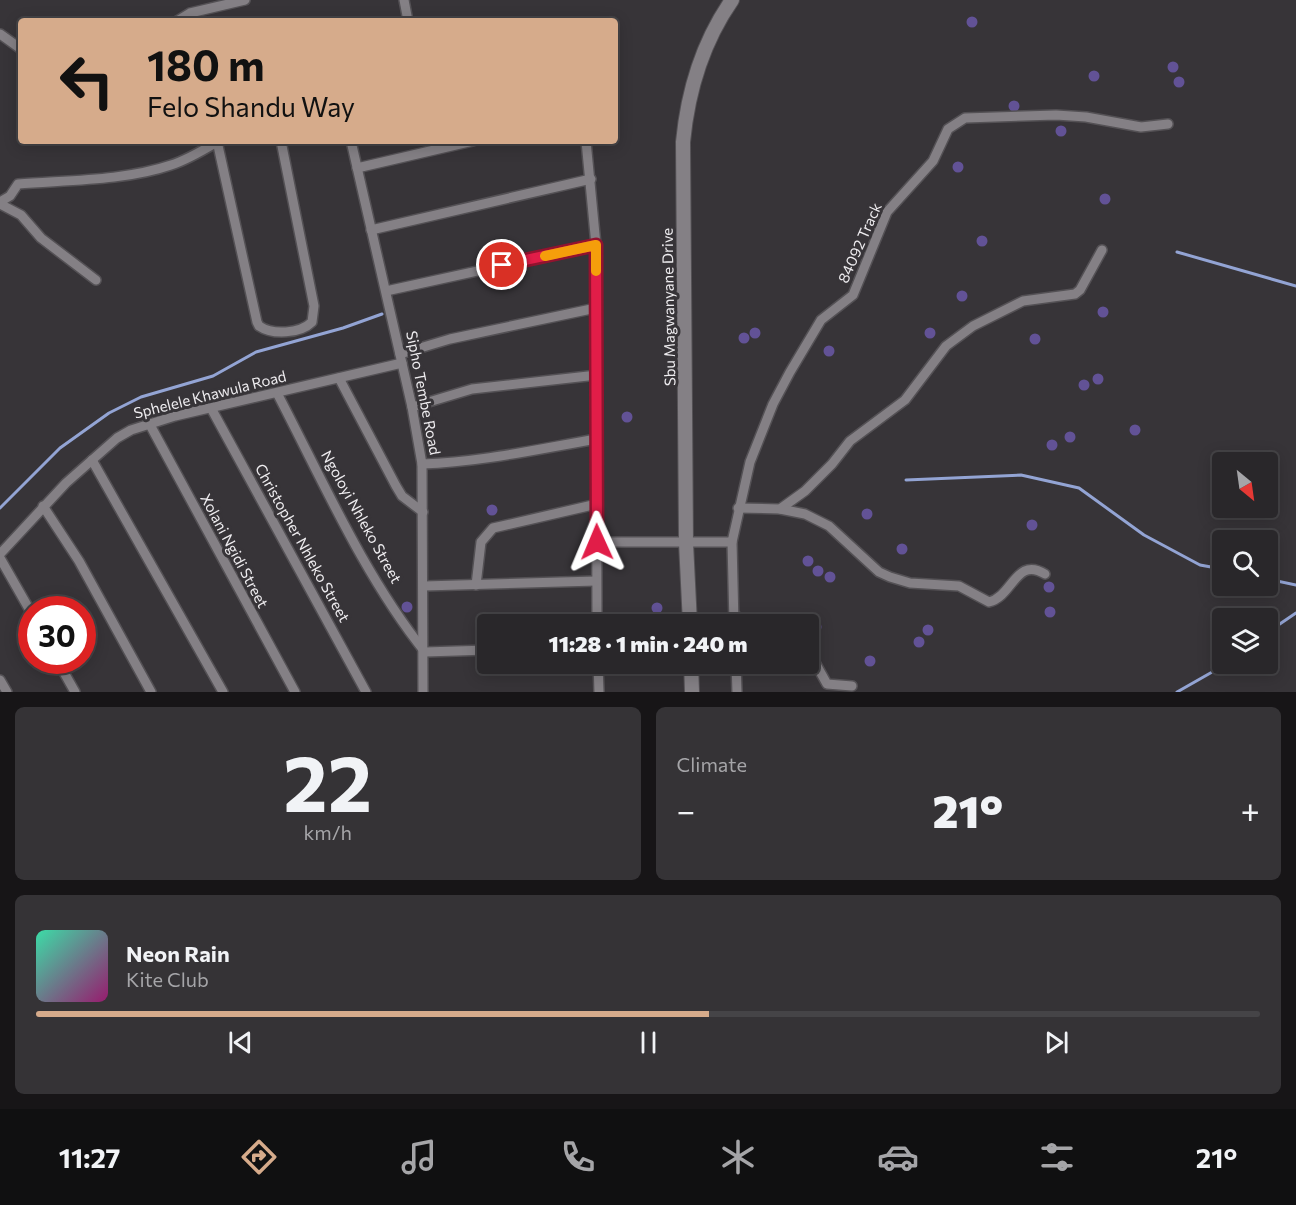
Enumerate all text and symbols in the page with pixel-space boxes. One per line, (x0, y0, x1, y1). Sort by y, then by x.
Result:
text: 180 m (147, 38, 265, 90)
icon: left (48, 42, 126, 120)
text: Felo Shandu Way (147, 90, 355, 123)
street label: 84092 Track (833, 200, 885, 285)
street label: Sbu Magwanyane Drive (658, 228, 678, 386)
pin (476, 239, 527, 290)
icon: arrive (485, 248, 518, 281)
street label: Sipho Tembe Road (403, 329, 445, 456)
street label: Sphelele Khawula Road (132, 366, 288, 422)
street label: Ngoloyi Nhleko Street (318, 447, 406, 586)
north arrow (1212, 452, 1278, 518)
map controls (1212, 452, 1278, 674)
street label: Christopher Nhleko Street (252, 460, 354, 625)
street label: Xolani Ngidi Street (197, 490, 273, 611)
position arrow (565, 510, 629, 574)
button: search (1212, 530, 1278, 596)
speed limit sign: 30 (18, 596, 96, 674)
button: layers (1212, 608, 1278, 674)
text: 11:28 · 1 min · 240 m (548, 630, 748, 657)
text: 22 (283, 733, 372, 828)
text: Climate (677, 752, 747, 776)
text: 21° (933, 782, 1003, 837)
text: − (677, 789, 695, 830)
text: + (1241, 789, 1260, 830)
text: km/h (303, 820, 352, 844)
text: Neon Rain (126, 940, 230, 967)
text: Kite Club (126, 967, 209, 991)
icon: previous (224, 1026, 257, 1059)
icon: pause (632, 1026, 665, 1059)
icon: next (1040, 1026, 1073, 1059)
icon: directions (238, 1136, 280, 1178)
icon: music (398, 1136, 440, 1178)
icon: phone (557, 1136, 599, 1178)
icon: climate (717, 1136, 759, 1178)
icon: car (877, 1136, 919, 1178)
icon: filters (1036, 1136, 1078, 1178)
text: 11:27 (59, 1141, 120, 1174)
text: 21° (1196, 1141, 1237, 1174)

